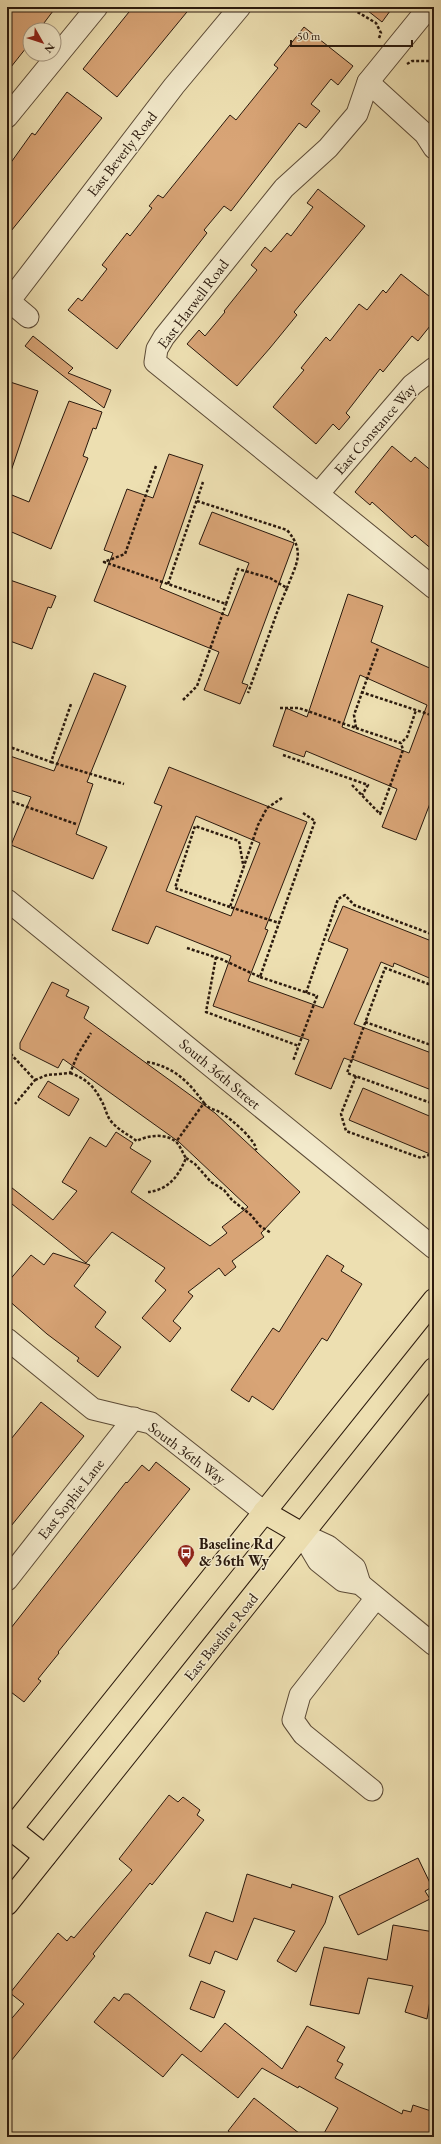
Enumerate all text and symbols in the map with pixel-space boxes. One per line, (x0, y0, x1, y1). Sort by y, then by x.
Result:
north arrow (22, 22, 62, 62)
scale bar (291, 22, 412, 48)
text: 50 m (297, 28, 321, 44)
text: N (41, 40, 58, 56)
street label: East Beverly Road (82, 107, 161, 200)
street label: East Harwell Road (153, 255, 233, 352)
street label: East Constance Way (330, 379, 420, 478)
street label: South 36th Street (176, 1034, 265, 1113)
street label: South 36th Way (145, 1417, 230, 1488)
street label: East Sophie Lane (33, 1454, 108, 1543)
place label: Baseline Rd & 36th Wy (199, 1534, 274, 1570)
bus stop icon: Baseline Rd & 36th Wy (176, 1543, 196, 1568)
street label: East Baseline Road (179, 1589, 262, 1684)

